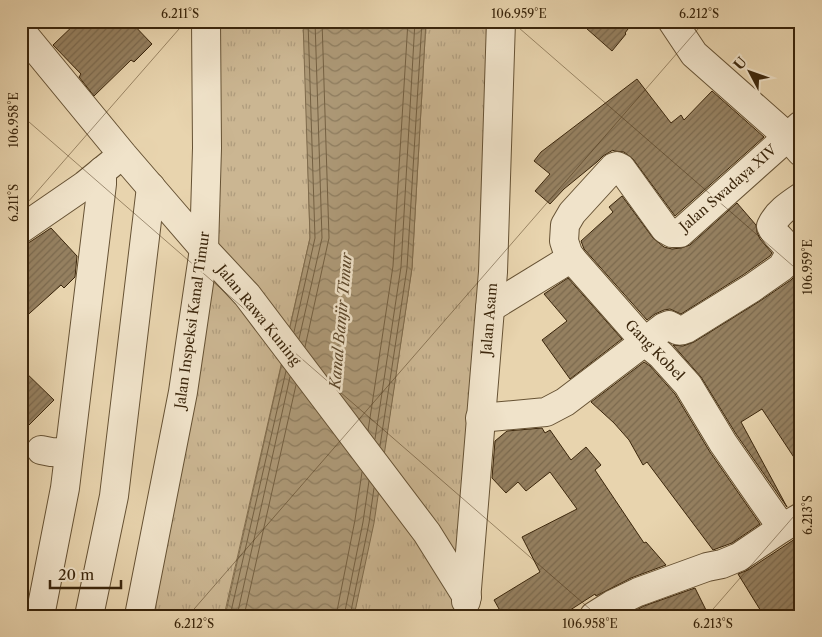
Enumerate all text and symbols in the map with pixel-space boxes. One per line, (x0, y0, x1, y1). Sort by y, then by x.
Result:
text: 6.211°S (161, 6, 199, 21)
text: 106.959°E (491, 6, 547, 21)
text: 6.212°S (679, 6, 719, 21)
north arrow (724, 48, 774, 98)
text: U (730, 53, 751, 74)
text: 106.958°E (6, 92, 21, 148)
street label: Jalan Swadaya XIV (674, 140, 781, 236)
text: 6.211°S (6, 184, 21, 222)
street label: Jalan Inspeksi Kanal Timur (170, 230, 213, 412)
text: 106.959°E (800, 239, 815, 295)
water label: Kanal Banjir Timur (325, 251, 356, 391)
street label: Jalan Rawa Kuning (212, 260, 305, 369)
street label: Jalan Asam (477, 282, 501, 358)
street label: Gang Kobel (621, 316, 689, 384)
text: 6.213°S (800, 495, 815, 535)
scale bar (50, 557, 121, 589)
text: 20 m (58, 565, 94, 584)
text: 6.212°S (174, 616, 214, 631)
text: 106.958°E (562, 616, 618, 631)
text: 6.213°S (693, 616, 733, 631)

